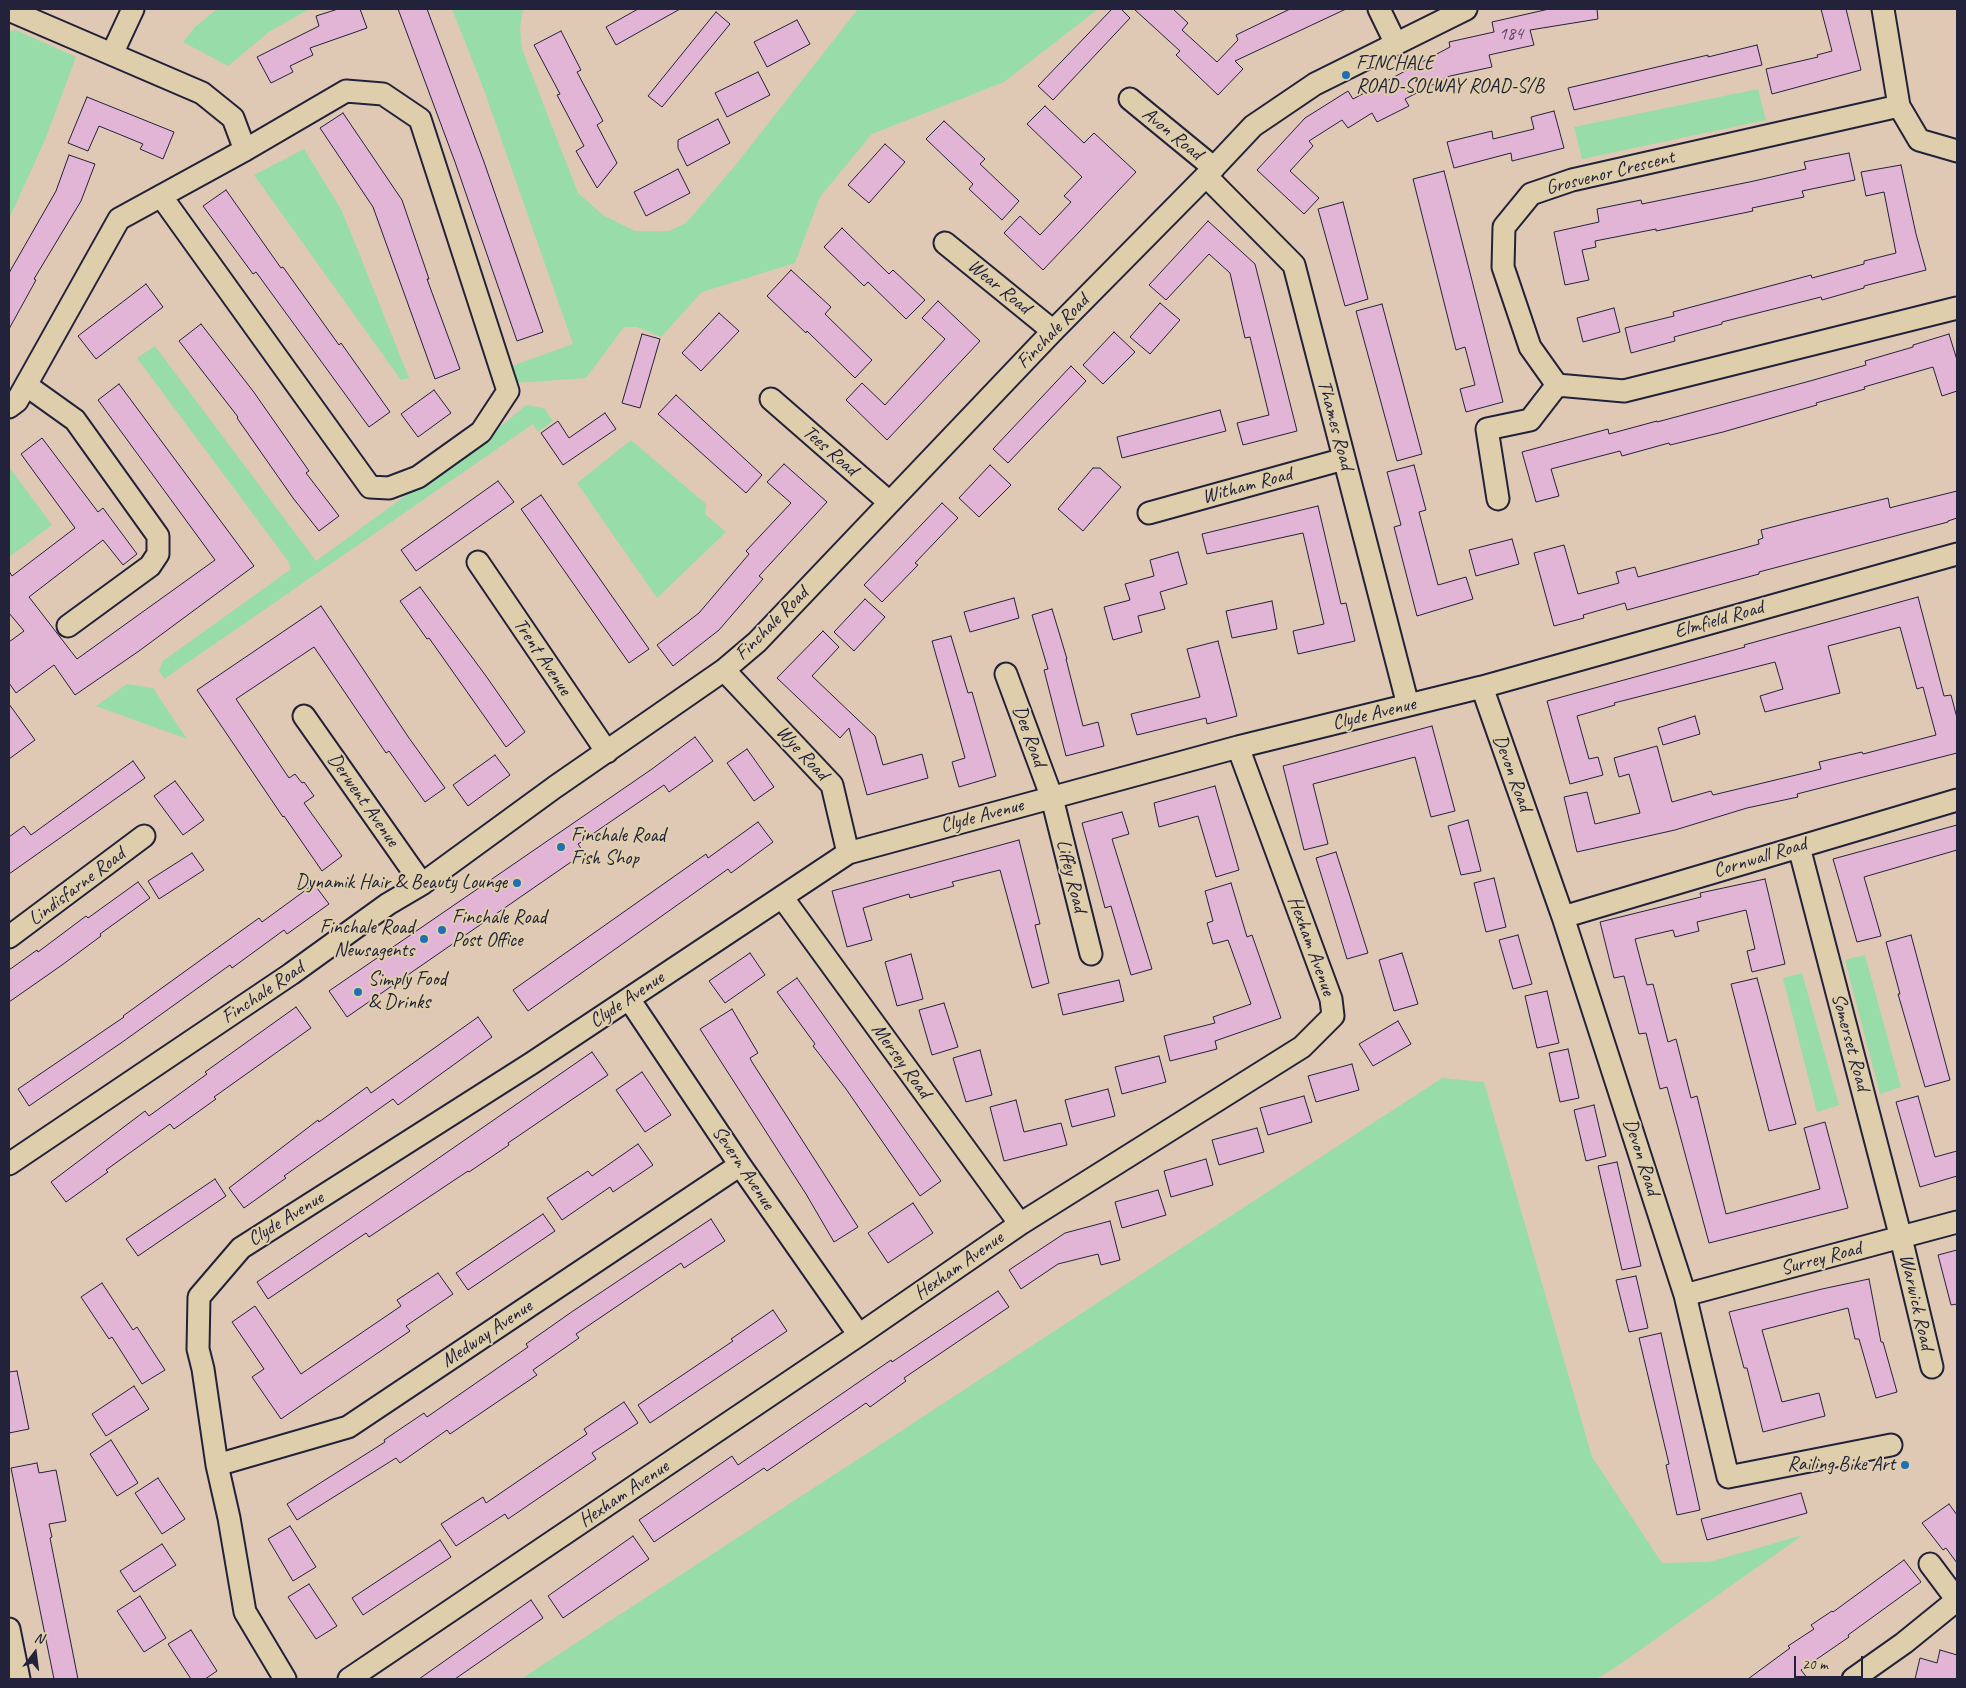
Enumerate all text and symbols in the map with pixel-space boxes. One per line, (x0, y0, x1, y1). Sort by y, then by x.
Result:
house number: 184 (1499, 23, 1523, 45)
place label: FINCHALE ROAD-SOLWAY ROAD-S/B (1356, 52, 1544, 99)
marker: FINCHALE ROAD-SOLWAY ROAD-S/B (1340, 69, 1352, 81)
street label: Avon Road (1137, 102, 1207, 166)
street label: Grosvenor Crescent (1543, 145, 1677, 201)
street label: Wear Road (962, 254, 1036, 320)
street label: Finchale Road (1012, 290, 1094, 374)
street label: Thames Road (1312, 378, 1358, 472)
street label: Tees Road (797, 420, 863, 482)
street label: Witham Road (1199, 463, 1295, 509)
street label: Finchale Road (730, 582, 814, 666)
street label: Elmfield Road (1672, 596, 1766, 644)
street label: Trent Avenue (508, 614, 576, 700)
street label: Clyde Avenue (1330, 692, 1418, 736)
street label: Dee Road (1007, 702, 1051, 770)
street label: Wye Road (770, 720, 834, 786)
street label: Devon Road (1487, 732, 1537, 814)
street label: Derwent Avenue (322, 749, 404, 851)
street label: Clyde Avenue (938, 793, 1026, 839)
place label: Finchale Road Fish Shop (571, 824, 665, 871)
street label: Cornwall Road (1711, 832, 1809, 884)
street label: Liffey Road (1050, 837, 1092, 915)
marker: Finchale Road Fish Shop (555, 841, 567, 853)
street label: Lindisfarne Road (24, 843, 130, 931)
place label: Dynamik Hair & Beauty Lounge (296, 871, 507, 895)
marker: Dynamik Hair & Beauty Lounge (511, 877, 523, 889)
street label: Hexham Avenue (1282, 893, 1340, 999)
place label: Finchale Road Post Office (452, 906, 546, 953)
place label: Finchale Road Newsagents (320, 916, 414, 963)
marker: Finchale Road Post Office (436, 924, 448, 936)
marker: Finchale Road Newsagents (418, 933, 430, 945)
street label: Finchale Road (217, 957, 309, 1029)
street label: Clyde Avenue (585, 966, 669, 1034)
place label: Simply Food & Drinks (368, 968, 446, 1015)
marker: Simply Food & Drinks (352, 986, 364, 998)
street label: Somerset Road (1826, 991, 1874, 1093)
street label: Mersey Road (866, 1019, 936, 1103)
street label: Devon Road (1617, 1116, 1665, 1198)
street label: Severn Avenue (706, 1122, 780, 1214)
street label: Clyde Avenue (244, 1186, 328, 1252)
street label: Hexham Avenue (910, 1226, 1008, 1306)
street label: Surrey Road (1778, 1237, 1864, 1281)
street label: Warwick Road (1893, 1252, 1939, 1352)
street label: Medway Avenue (437, 1295, 537, 1373)
place label: Railing Bike Art (1787, 1453, 1895, 1477)
street label: Hexham Avenue (574, 1455, 674, 1533)
marker: Railing Bike Art (1899, 1459, 1911, 1471)
north arrow (10, 1628, 60, 1678)
text: N (33, 1629, 45, 1647)
scale bar (1796, 1646, 1865, 1678)
text: 20 m (1802, 1655, 1828, 1674)

